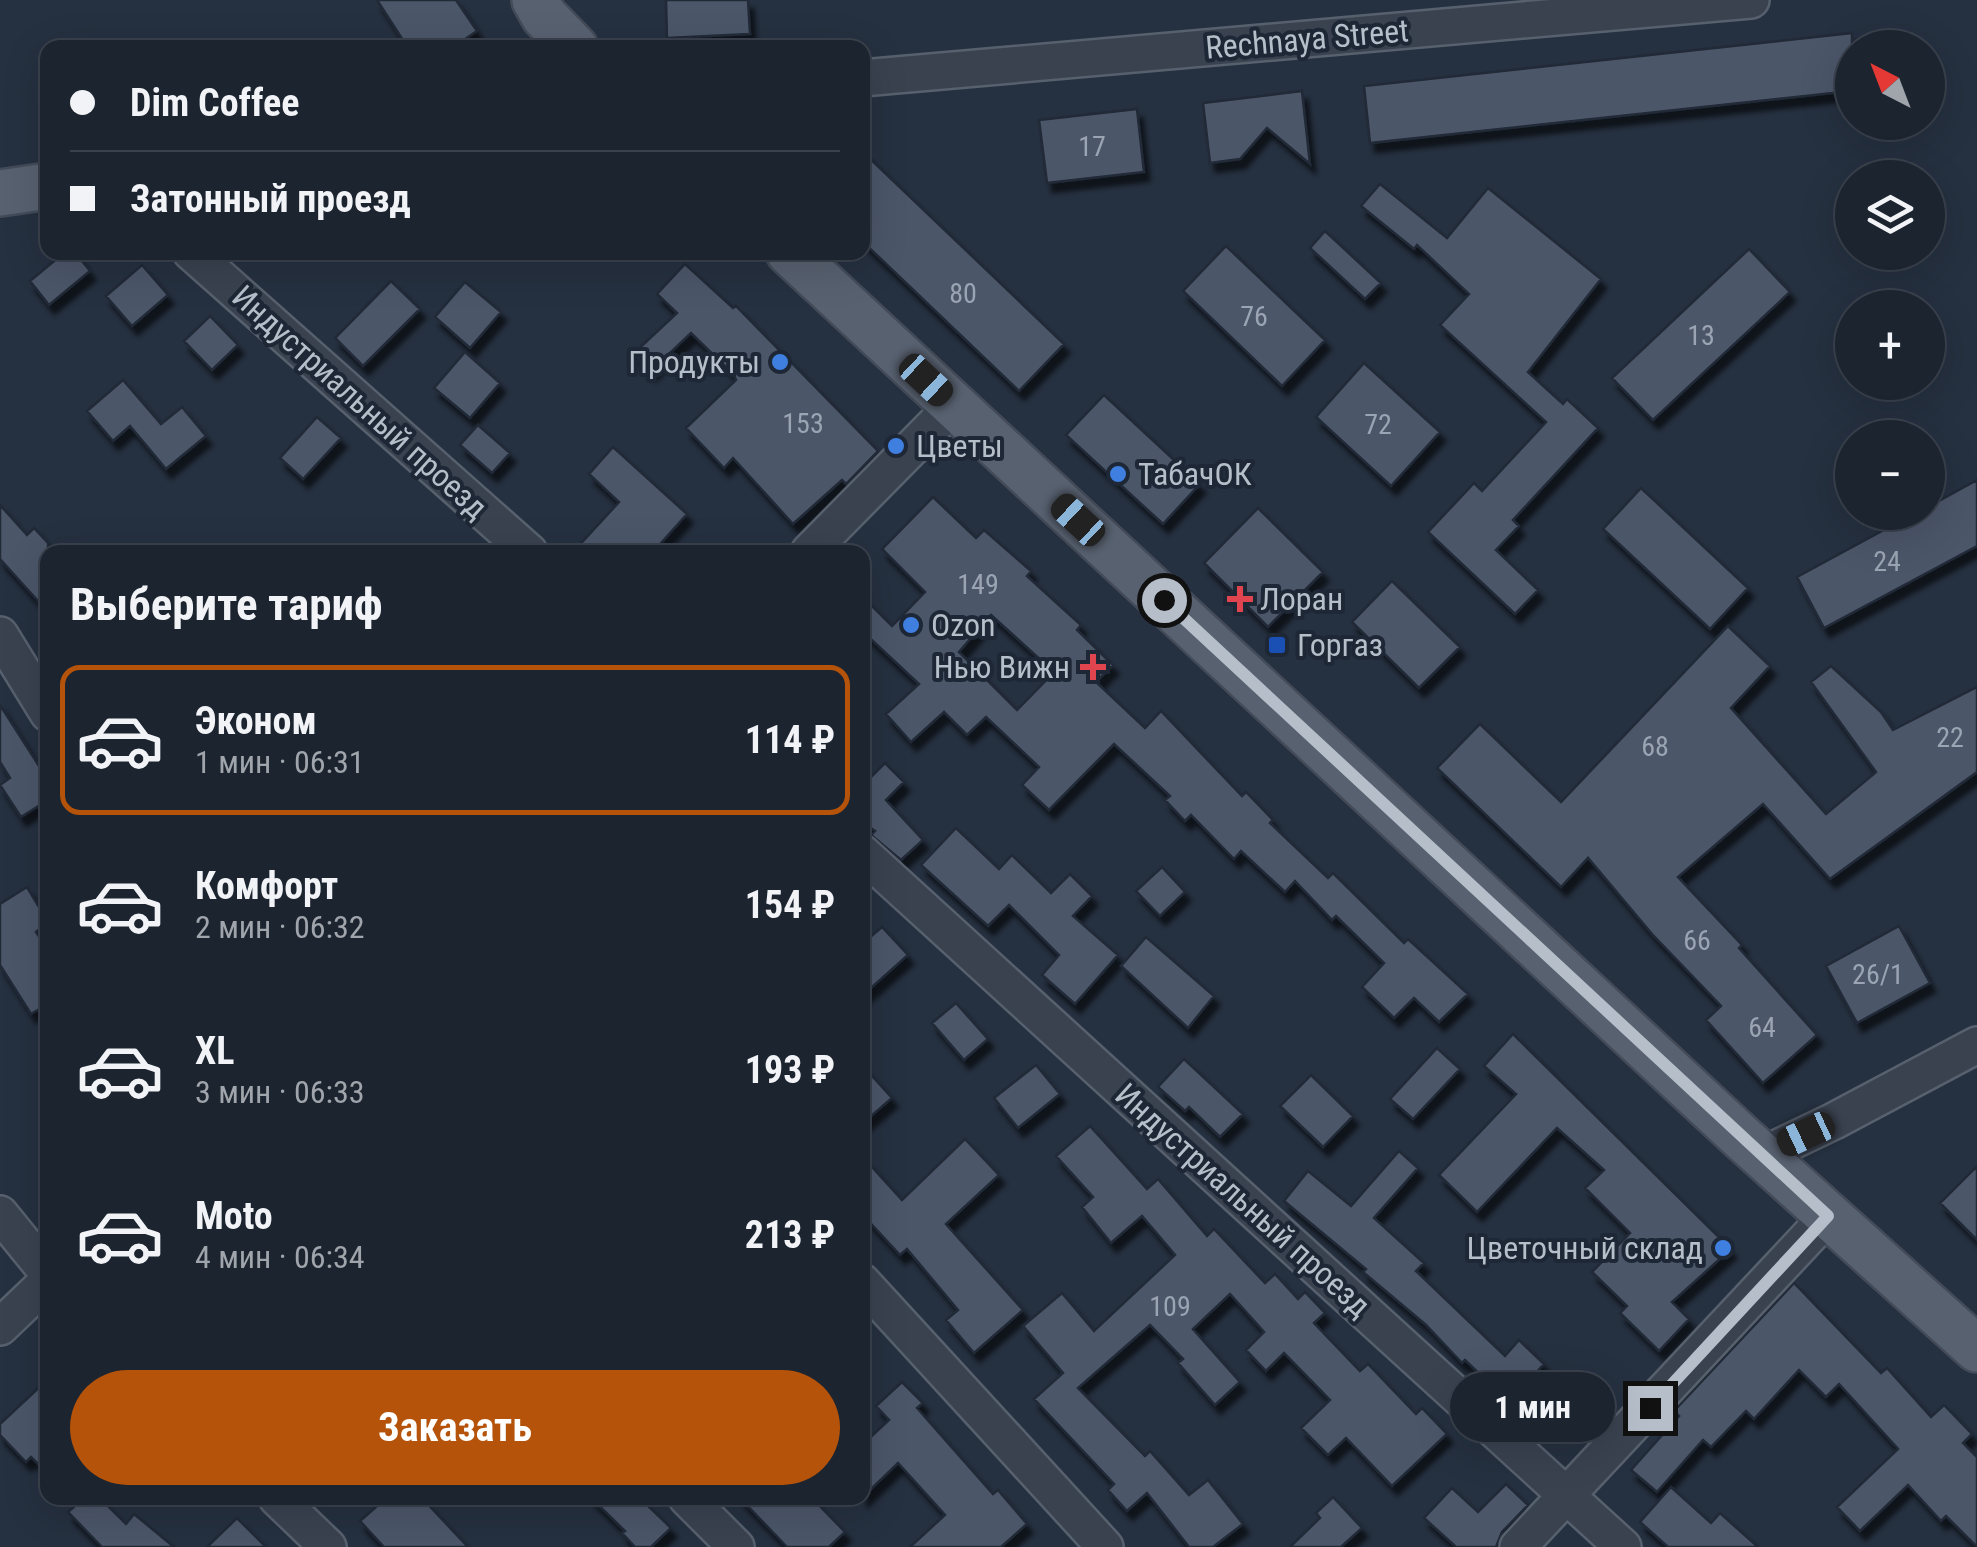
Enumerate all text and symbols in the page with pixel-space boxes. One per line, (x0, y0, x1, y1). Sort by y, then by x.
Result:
street label: Rechnaya Street (1204, 11, 1410, 67)
north arrow (1835, 30, 1945, 140)
map controls (1835, 30, 1945, 530)
text: Dim Coffee (130, 81, 299, 125)
house number: 17 (1078, 130, 1106, 163)
button: layers (1835, 160, 1945, 270)
text: Затонный проезд (130, 177, 411, 221)
street label: Индустриальный проезд (225, 277, 495, 527)
house number: 80 (949, 277, 977, 310)
button: + (1835, 290, 1945, 400)
house number: 76 (1240, 300, 1268, 333)
house number: 13 (1687, 319, 1715, 352)
place label: Продукты (628, 343, 760, 381)
car (894, 349, 958, 411)
marker: Продукты (769, 351, 791, 373)
house number: 153 (782, 407, 824, 440)
house number: 72 (1364, 408, 1392, 441)
button: − (1835, 420, 1945, 530)
place label: Цветы (916, 427, 1003, 465)
marker: Цветы (885, 435, 907, 457)
place label: ТабачОК (1138, 455, 1252, 493)
marker: ТабачОК (1107, 463, 1129, 485)
car (1046, 489, 1110, 551)
house number: 24 (1873, 545, 1901, 578)
house number: 149 (957, 568, 999, 601)
text: Выберите тариф (70, 578, 383, 631)
route start (1142, 578, 1187, 623)
place label: Лоран (1260, 580, 1343, 618)
marker: Лоран (1229, 588, 1251, 610)
place label: Ozon (931, 606, 996, 644)
marker: Ozon (900, 614, 922, 636)
place label: Горгаз (1297, 626, 1383, 664)
marker: Горгаз (1266, 634, 1288, 656)
place label: Нью Вижн (934, 648, 1070, 686)
marker: Нью Вижн (1080, 654, 1106, 680)
icon: car (75, 695, 165, 785)
text: Эконом (195, 699, 317, 743)
text: 114 ₽ (745, 718, 835, 762)
house number: 22 (1936, 721, 1964, 754)
house number: 68 (1641, 730, 1669, 763)
text: 1 мин · 06:31 (195, 743, 365, 781)
icon: car (75, 860, 165, 950)
text: Комфорт (195, 864, 338, 908)
text: 154 ₽ (745, 883, 835, 927)
text: 2 мин · 06:32 (195, 908, 365, 946)
house number: 66 (1683, 924, 1711, 957)
house number: 26/1 (1852, 958, 1904, 991)
house number: 64 (1748, 1011, 1776, 1044)
icon: car (75, 1025, 165, 1115)
text: XL (195, 1029, 234, 1073)
text: 193 ₽ (745, 1048, 835, 1092)
text: 3 мин · 06:33 (195, 1073, 365, 1111)
street label: Индустриальный проезд (1108, 1075, 1378, 1325)
car (1772, 1108, 1840, 1160)
icon: car (75, 1190, 165, 1280)
text: Moto (195, 1194, 273, 1238)
text: 213 ₽ (745, 1213, 835, 1257)
place label: Цветочный склад (1467, 1229, 1703, 1267)
marker: Цветочный склад (1712, 1237, 1734, 1259)
text: 4 мин · 06:34 (195, 1238, 365, 1276)
house number: 109 (1149, 1290, 1191, 1323)
button: Заказать (70, 1370, 840, 1485)
callout: 1 мин (1450, 1373, 1615, 1443)
route end (1628, 1386, 1673, 1431)
text: 1 мин (1494, 1388, 1571, 1426)

